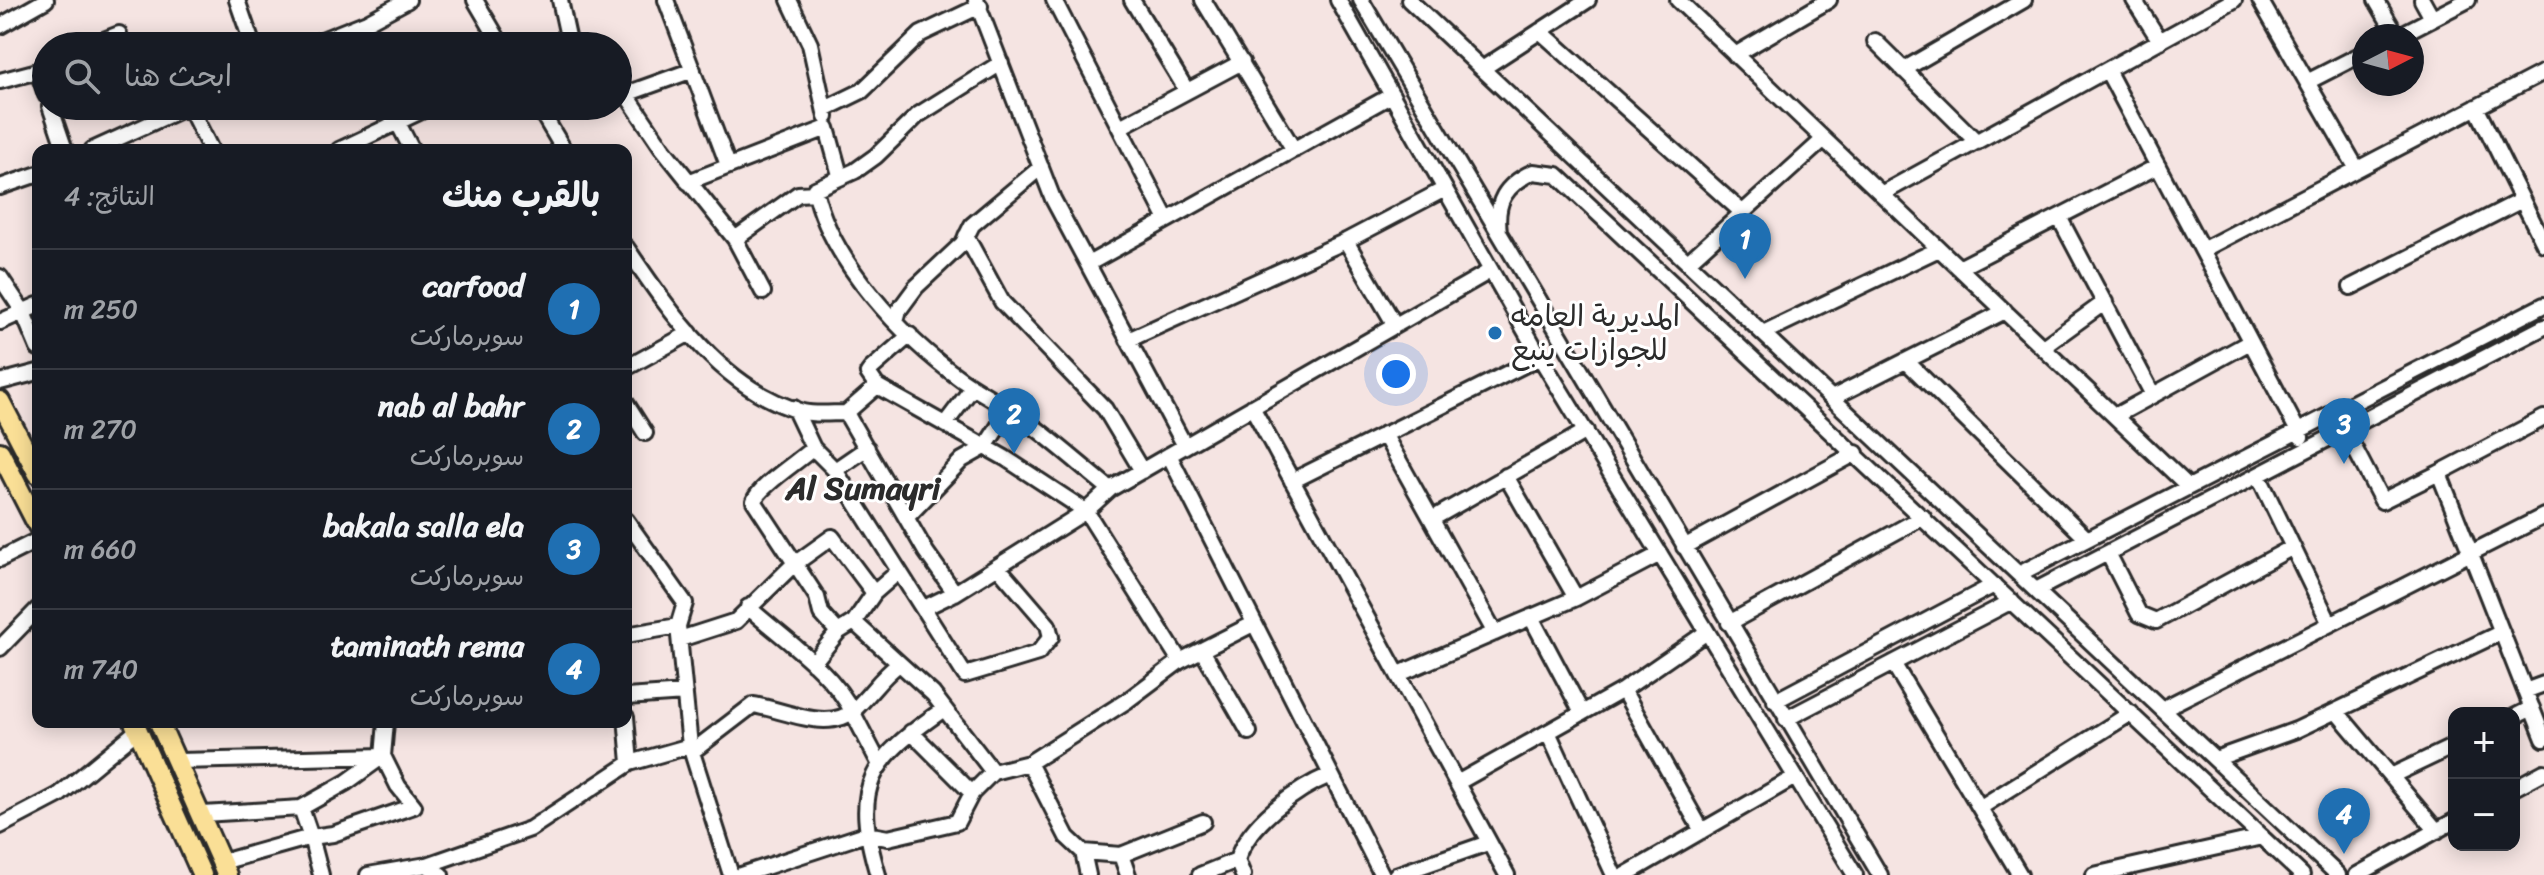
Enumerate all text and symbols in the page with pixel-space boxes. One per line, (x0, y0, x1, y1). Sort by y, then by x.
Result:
north arrow (2352, 24, 2424, 96)
search box (32, 32, 632, 120)
text: ابحث هنا (124, 49, 232, 103)
icon: search (60, 54, 104, 98)
text: بالقرب منك (442, 166, 600, 226)
text: النتائج: 4 (64, 173, 155, 219)
pin: 1 (1719, 213, 1771, 279)
text: carfood (423, 259, 524, 313)
text: 250 m (64, 286, 138, 332)
text: 1 (568, 286, 580, 332)
place label: المديرية العامه للجوازات ينبع (1511, 289, 1680, 377)
text: سوبرماركت (410, 313, 524, 359)
marker: المديرية العامه للجوازات ينبع (1486, 324, 1504, 342)
your location (1376, 354, 1416, 394)
text: nab al bahr (378, 379, 524, 433)
pin: 2 (988, 388, 1040, 454)
pin: 3 (2318, 398, 2370, 464)
text: 270 m (64, 406, 137, 452)
text: 2 (567, 406, 582, 452)
text: سوبرماركت (410, 433, 524, 479)
district label: Al Sumayri (784, 460, 941, 517)
text: bakala salla ela (323, 499, 524, 553)
text: 660 m (64, 526, 137, 572)
text: 3 (567, 526, 581, 572)
text: سوبرماركت (410, 553, 524, 599)
text: taminath rema (331, 619, 524, 673)
text: 740 m (64, 646, 138, 692)
text: 4 (566, 646, 582, 692)
text: سوبرماركت (410, 673, 524, 719)
map controls (2448, 707, 2520, 851)
button: + (2448, 707, 2520, 779)
button: − (2448, 779, 2520, 851)
pin: 4 (2318, 788, 2370, 854)

